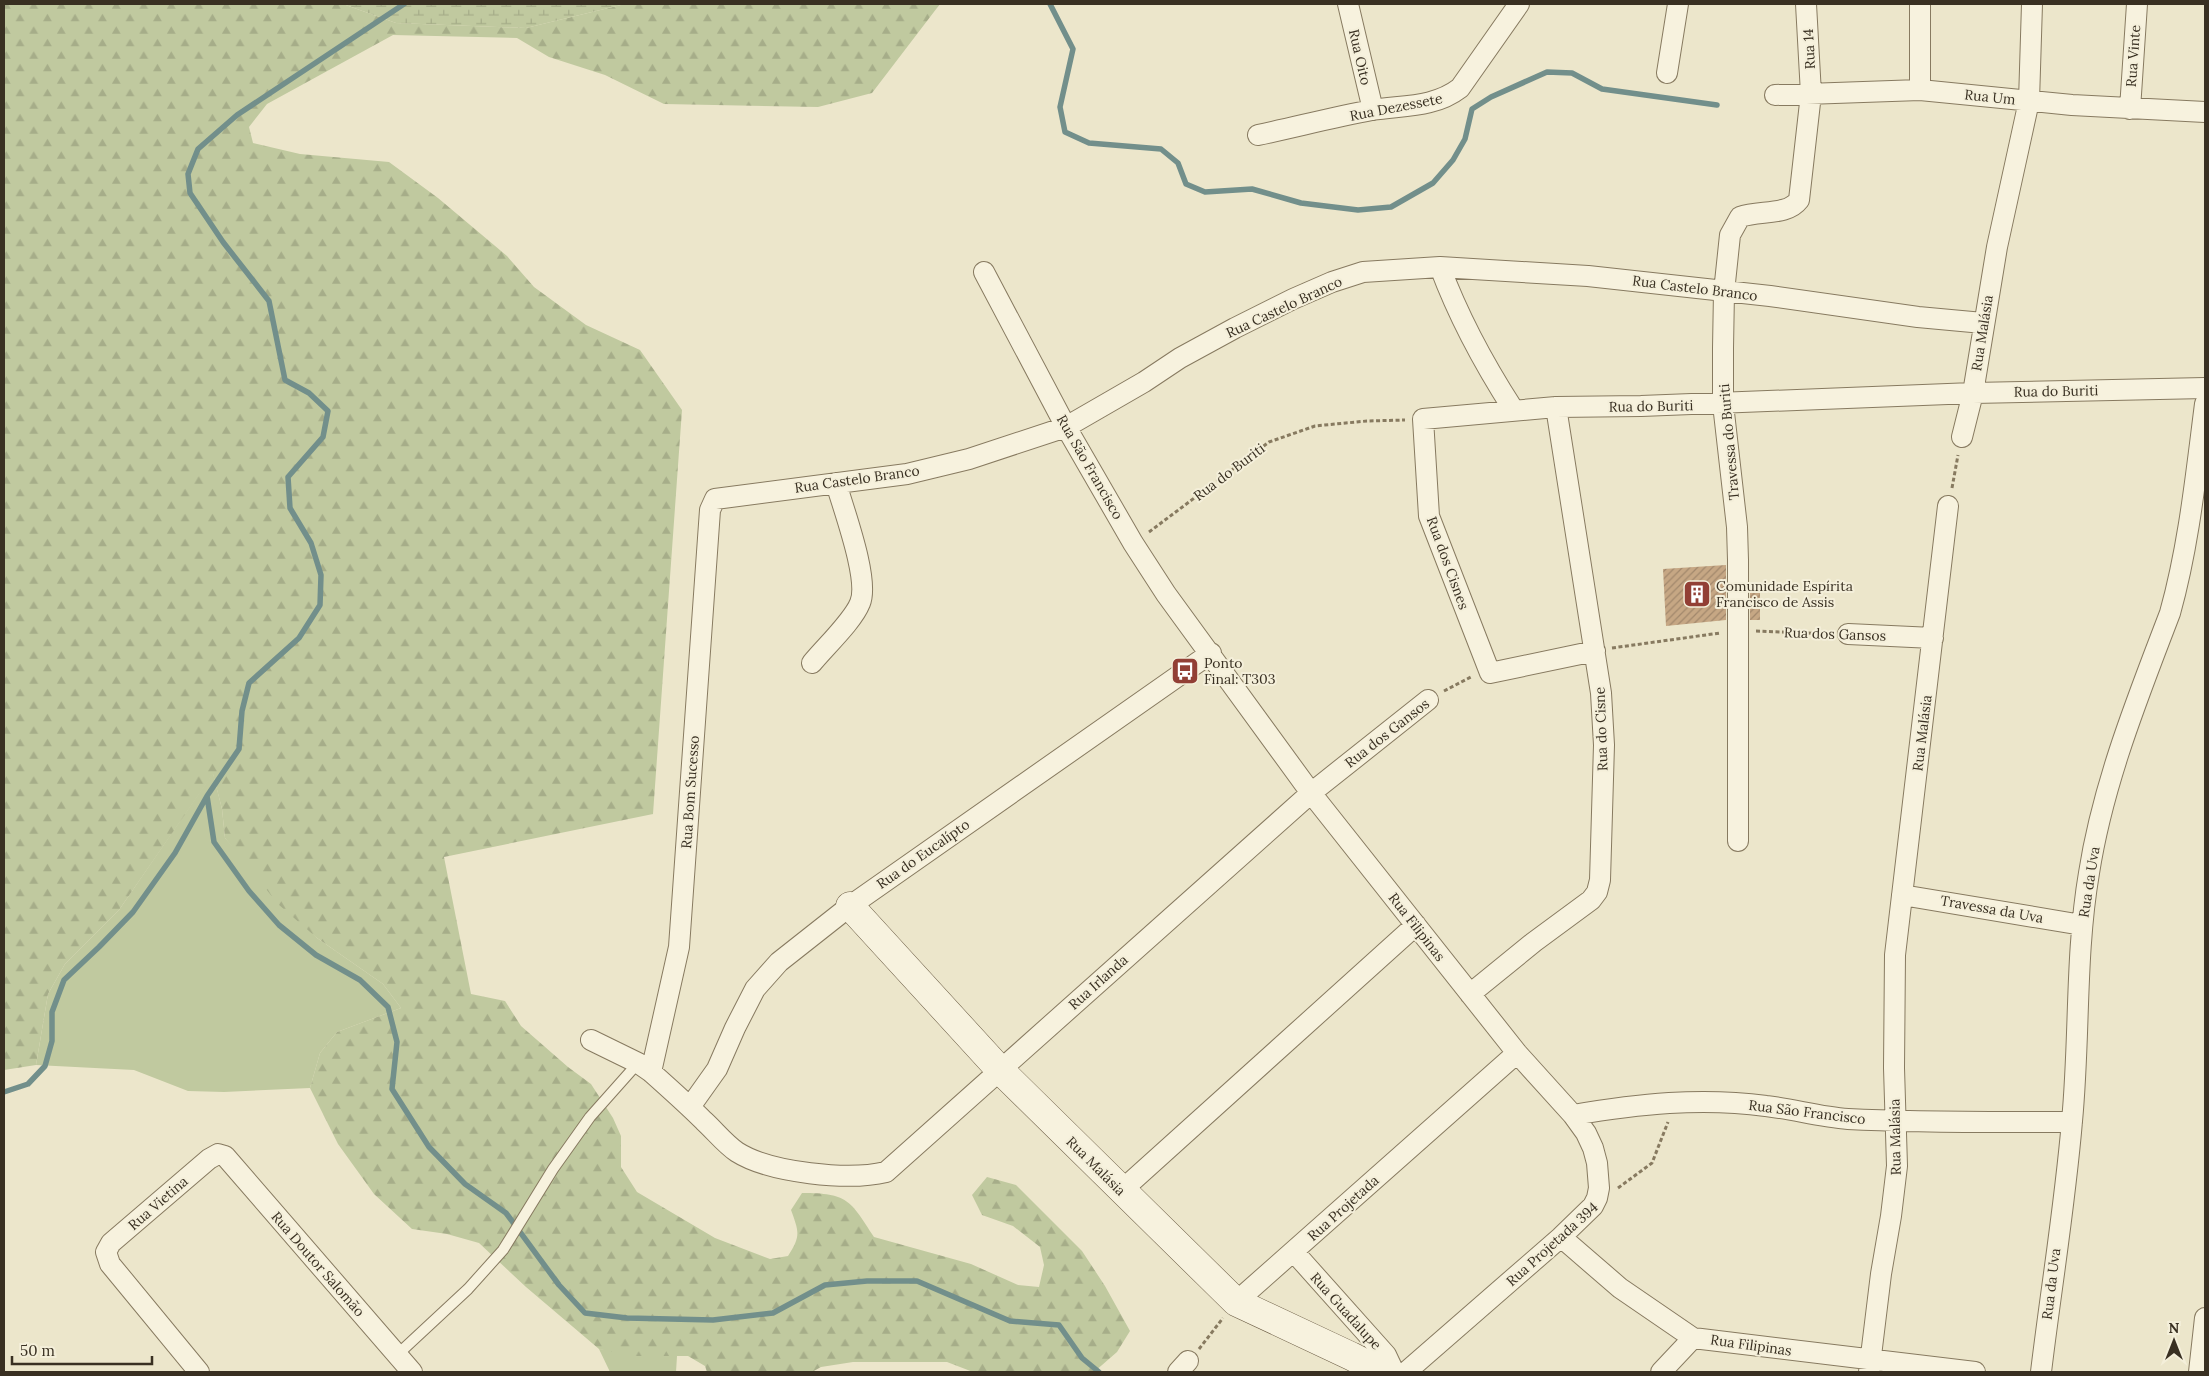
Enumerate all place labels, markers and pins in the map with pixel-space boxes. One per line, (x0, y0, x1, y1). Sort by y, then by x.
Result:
place label: Comunidade Espírita Francisco de Assis (1716, 577, 1853, 611)
building icon: Comunidade Espírita Francisco de Assis (1682, 579, 1712, 609)
place label: Ponto Final: T303 (1204, 654, 1276, 688)
bus stop icon: Ponto Final: T303 (1170, 656, 1200, 686)

